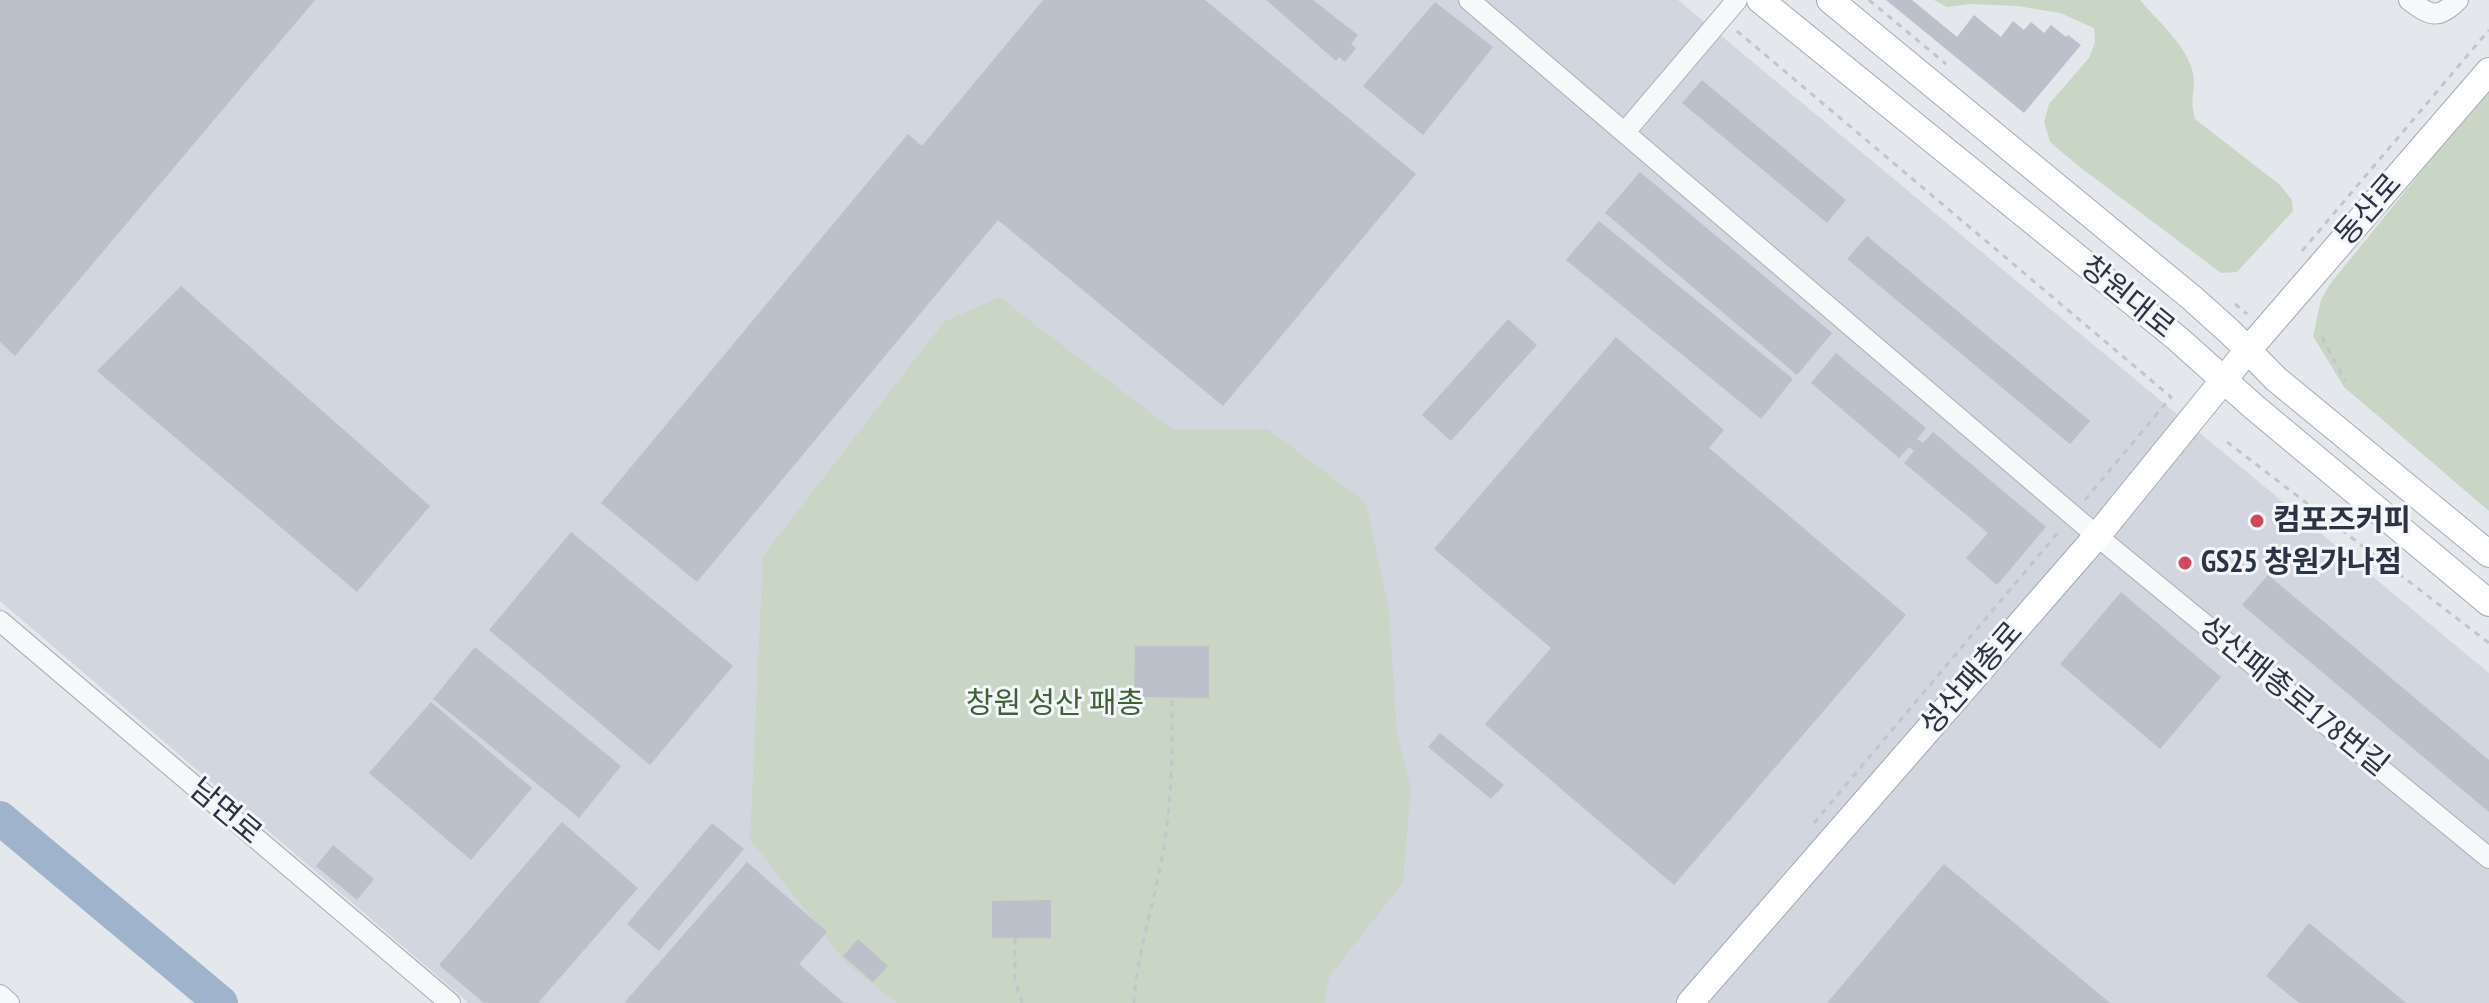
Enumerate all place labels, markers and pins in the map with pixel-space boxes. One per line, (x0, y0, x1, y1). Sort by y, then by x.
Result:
place label: 컴포즈커피 (2273, 503, 2411, 539)
marker: 컴포즈커피 (2248, 512, 2266, 530)
place label: GS25 창원가나점 (2201, 545, 2402, 581)
marker: GS25 창원가나점 (2176, 554, 2194, 572)

